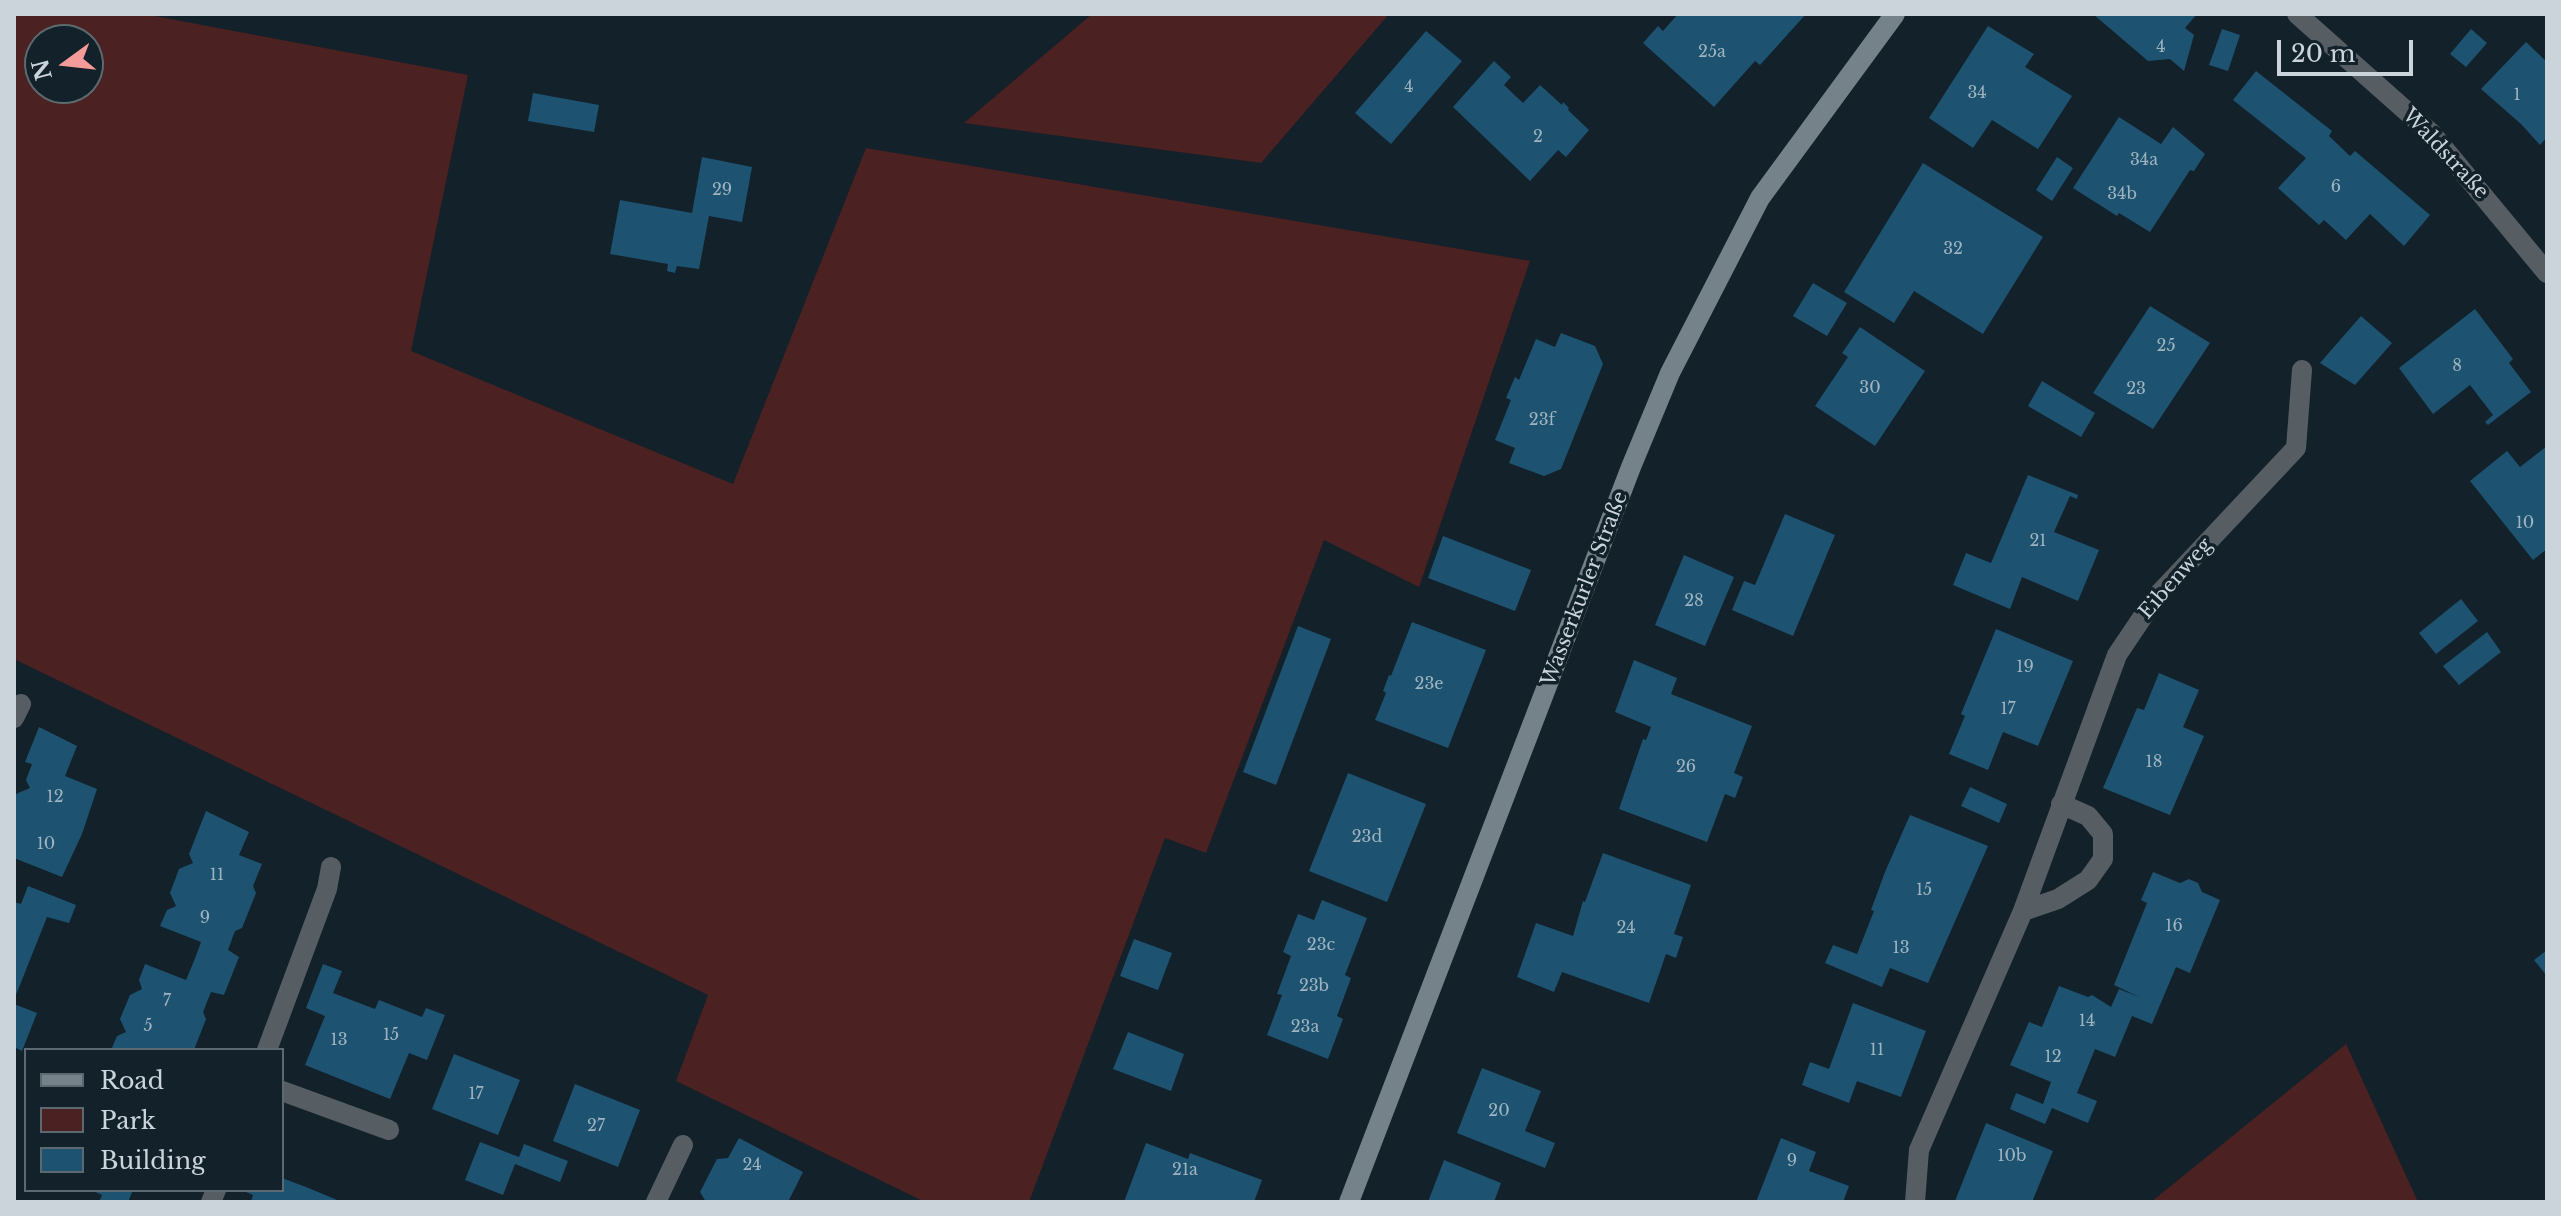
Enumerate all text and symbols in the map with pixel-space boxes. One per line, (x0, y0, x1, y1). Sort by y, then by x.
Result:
north arrow (24, 24, 104, 104)
scale bar (2281, 24, 2417, 74)
house number: 4 (2156, 37, 2166, 57)
text: 20 m (2291, 39, 2356, 68)
house number: 25a (1698, 42, 1726, 62)
text: N (27, 56, 58, 83)
house number: 4 (1404, 77, 1414, 97)
house number: 34 (1967, 83, 1987, 103)
house number: 1 (2513, 85, 2521, 105)
street label: Waldstraße (2397, 104, 2493, 204)
house number: 2 (1533, 127, 1543, 147)
house number: 34a (2130, 150, 2158, 170)
house number: 6 (2331, 177, 2341, 197)
house number: 29 (712, 180, 732, 200)
house number: 34b (2107, 184, 2137, 204)
house number: 32 (1943, 239, 1963, 259)
house number: 25 (2157, 336, 2175, 356)
house number: 8 (2452, 356, 2462, 376)
house number: 30 (1859, 378, 1881, 398)
house number: 23 (2126, 379, 2146, 399)
house number: 23f (1529, 410, 1555, 430)
street label: Wasserkurler Straße (1537, 488, 1633, 690)
house number: 10 (2516, 513, 2534, 533)
house number: 21 (2030, 531, 2046, 551)
street label: Eibenweg (2134, 534, 2218, 624)
house number: 28 (1684, 591, 1704, 611)
house number: 19 (2016, 657, 2034, 677)
house number: 23e (1415, 674, 1443, 694)
house number: 17 (2000, 699, 2016, 719)
house number: 18 (2146, 752, 2162, 772)
house number: 26 (1676, 757, 1696, 777)
house number: 12 (47, 787, 63, 807)
house number: 23d (1352, 827, 1382, 847)
house number: 10 (37, 834, 55, 854)
house number: 11 (210, 865, 224, 885)
house number: 15 (1916, 880, 1932, 900)
house number: 9 (200, 908, 210, 928)
house number: 16 (2165, 916, 2183, 936)
house number: 24 (1616, 918, 1636, 938)
house number: 23c (1307, 935, 1335, 955)
house number: 13 (1893, 938, 1909, 958)
house number: 23b (1299, 976, 1329, 996)
house number: 7 (163, 991, 171, 1011)
house number: 14 (2079, 1011, 2095, 1031)
house number: 5 (143, 1016, 153, 1036)
house number: 23a (1291, 1017, 1319, 1037)
house number: 15 (383, 1025, 399, 1045)
house number: 13 (331, 1030, 347, 1050)
house number: 11 (1870, 1040, 1884, 1060)
house number: 12 (2045, 1047, 2061, 1067)
legend (24, 1048, 284, 1192)
text: Road (100, 1066, 164, 1095)
house number: 17 (468, 1084, 484, 1104)
house number: 20 (1488, 1101, 1510, 1121)
text: Park (100, 1106, 156, 1135)
house number: 27 (587, 1116, 605, 1136)
text: Building (100, 1146, 206, 1175)
house number: 10b (1997, 1146, 2027, 1166)
house number: 9 (1787, 1151, 1797, 1171)
house number: 24 (742, 1155, 762, 1175)
house number: 21a (1172, 1160, 1198, 1180)

